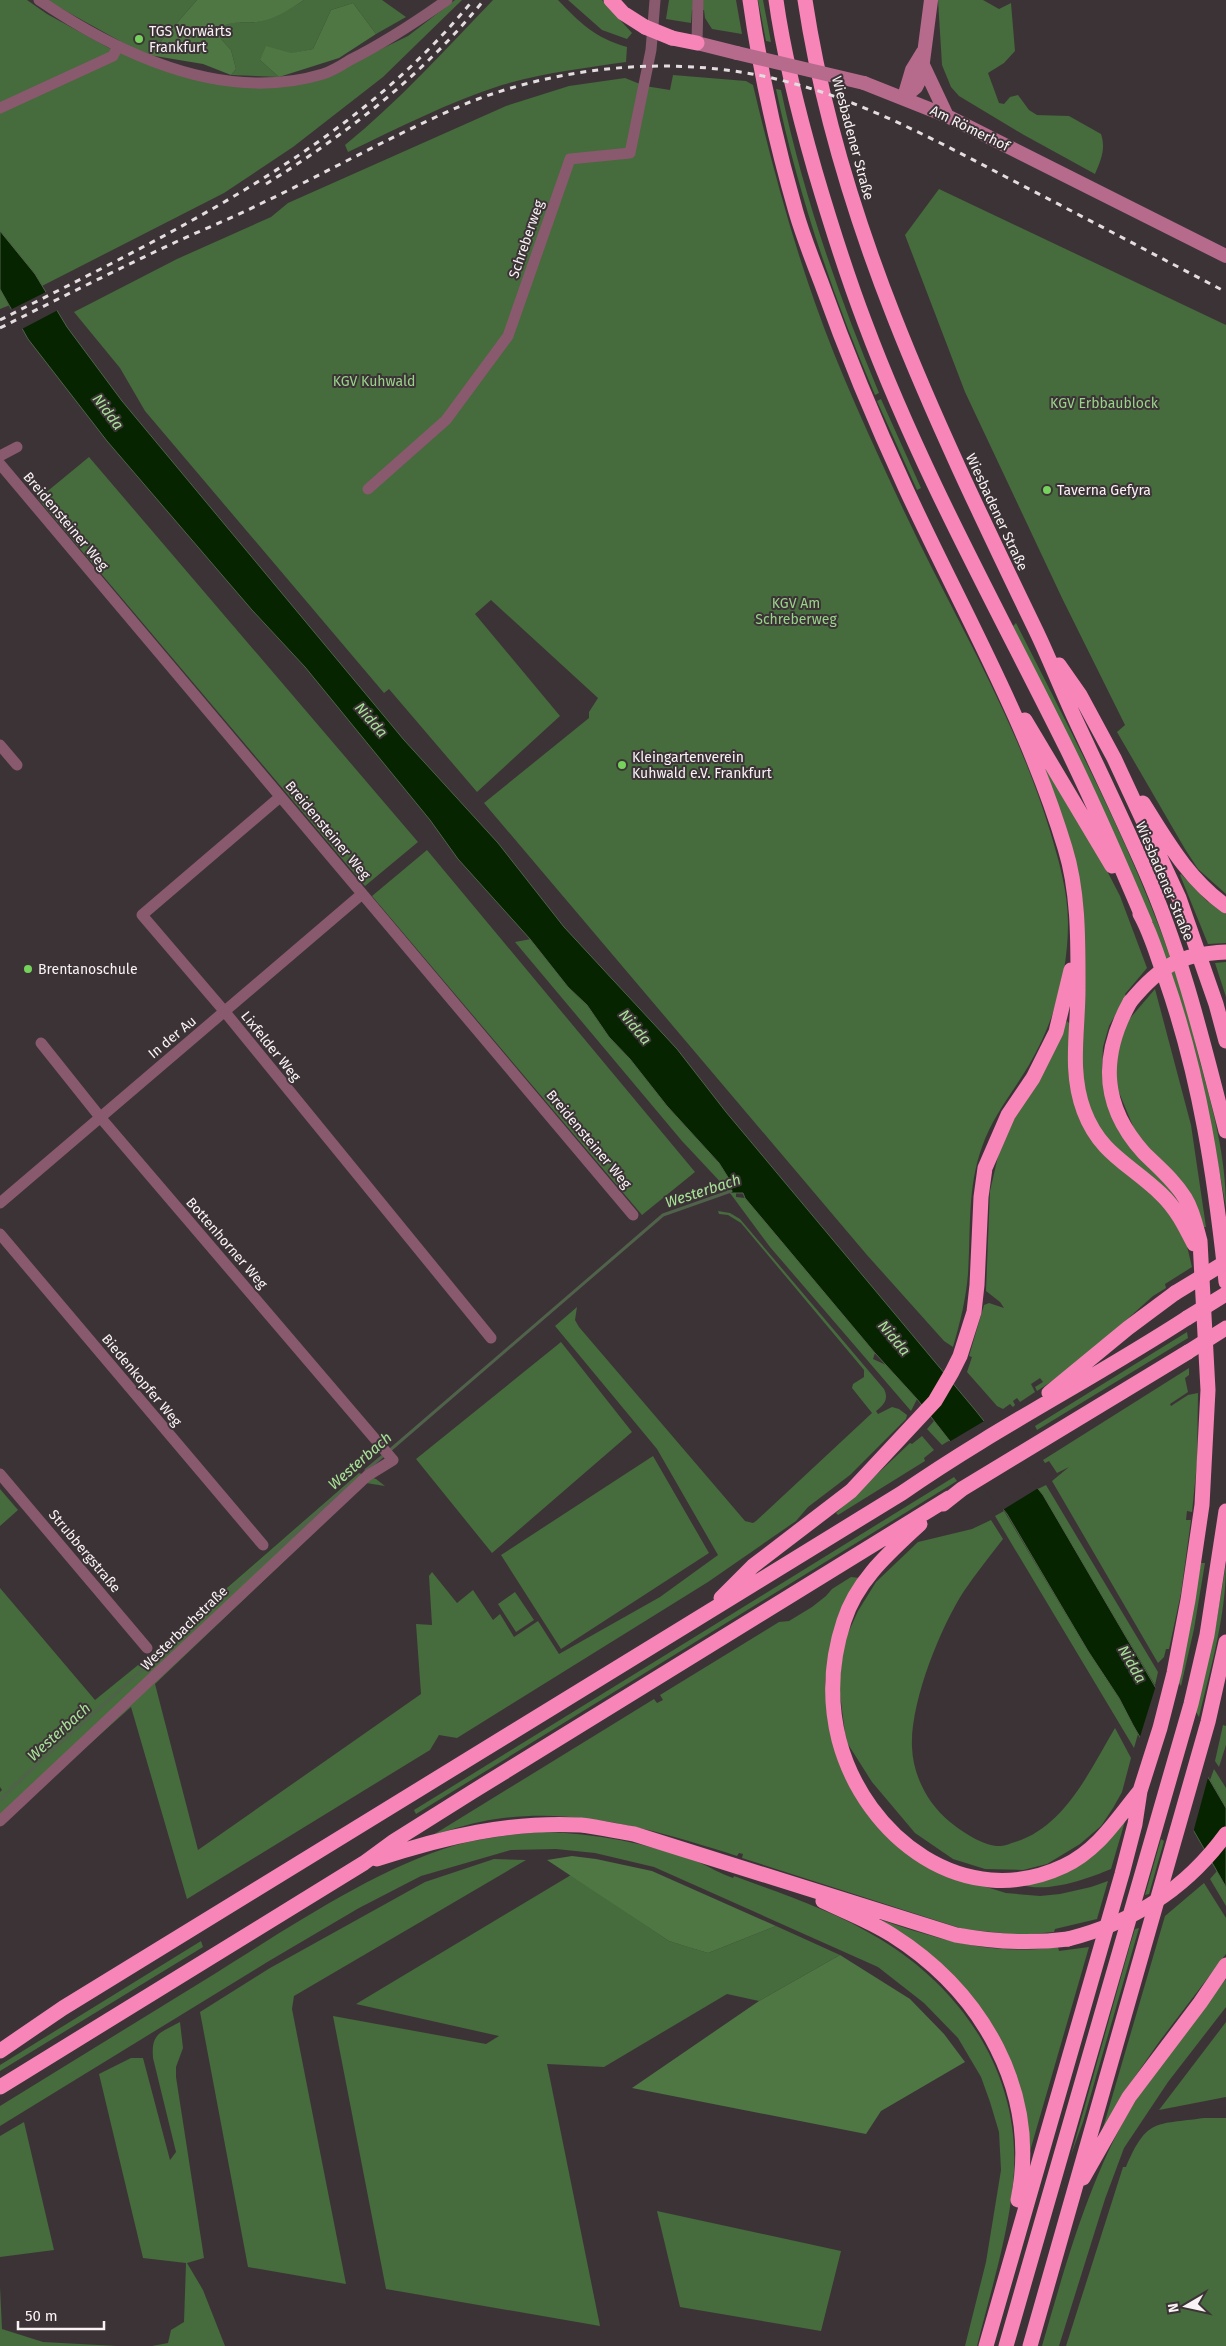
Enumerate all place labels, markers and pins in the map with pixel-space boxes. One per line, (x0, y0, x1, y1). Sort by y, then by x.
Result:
place label: TGS Vorwärts Frankfurt (149, 23, 232, 56)
marker: TGS Vorwärts Frankfurt (133, 33, 145, 45)
place label: Taverna Gefyra (1057, 482, 1151, 499)
marker: Taverna Gefyra (1041, 484, 1053, 496)
place label: Kleingartenverein Kuhwald e.V. Frankfurt (632, 749, 773, 782)
marker: Kleingartenverein Kuhwald e.V. Frankfurt (616, 759, 628, 771)
place label: Brentanoschule (38, 961, 138, 978)
marker: Brentanoschule (22, 963, 34, 975)

